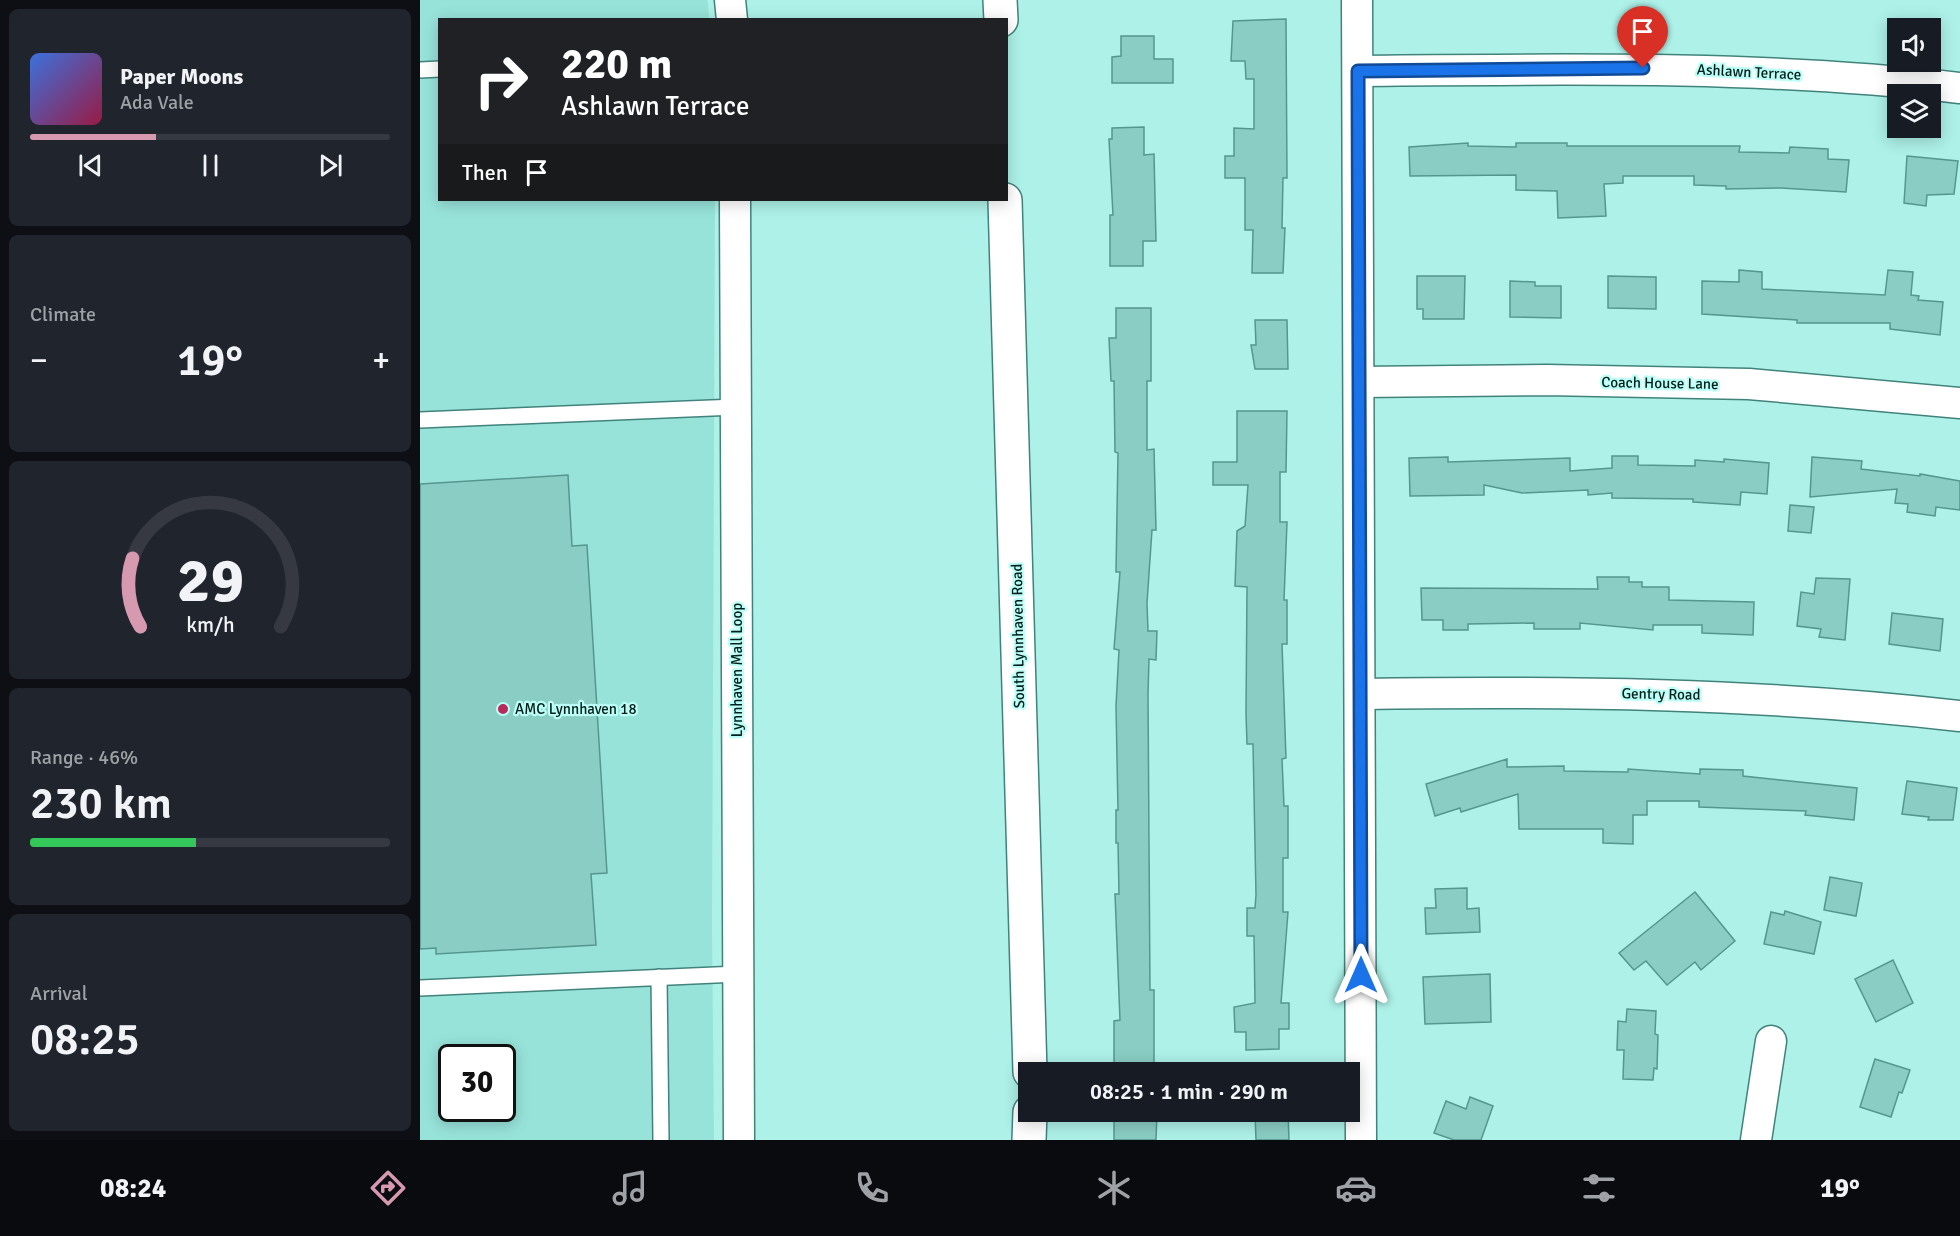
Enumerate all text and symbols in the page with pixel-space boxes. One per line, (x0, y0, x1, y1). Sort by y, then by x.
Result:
pin (1617, 6, 1668, 68)
icon: arrive (1626, 15, 1659, 48)
map controls (1887, 18, 1941, 138)
button: sound (1887, 18, 1941, 72)
text: 220 m (561, 39, 672, 90)
icon: right (462, 42, 540, 120)
street label: Ashlawn Terrace (1696, 60, 1802, 84)
text: Paper Moons (120, 63, 243, 90)
button: layers (1887, 84, 1941, 138)
text: Ada Vale (120, 90, 194, 115)
text: Ashlawn Terrace (561, 90, 749, 123)
icon: previous (74, 149, 107, 182)
icon: pause (194, 149, 227, 182)
icon: next (314, 149, 347, 182)
icon: arrive (520, 156, 553, 189)
text: Then (462, 159, 508, 186)
text: Climate (30, 302, 96, 327)
text: 19° (177, 333, 243, 388)
text: − (30, 340, 48, 381)
text: + (372, 340, 390, 381)
street label: Coach House Lane (1601, 373, 1719, 393)
text: 29 (176, 542, 244, 619)
street label: South Lynnhaven Road (1008, 563, 1028, 709)
street label: Lynnhaven Mall Loop (728, 603, 746, 737)
text: km/h (186, 612, 234, 638)
street label: Gentry Road (1621, 684, 1701, 704)
place label: AMC Lynnhaven 18 (515, 700, 637, 718)
marker: AMC Lynnhaven 18 (496, 702, 510, 716)
text: Range · 46% (30, 745, 138, 770)
text: 230 km (30, 776, 172, 831)
position arrow (1329, 943, 1393, 1007)
text: Arrival (30, 981, 88, 1006)
text: 08:25 (30, 1012, 140, 1067)
speed limit sign: 30 (438, 1044, 516, 1122)
text: 08:25 · 1 min · 290 m (1090, 1078, 1288, 1105)
icon: directions (367, 1167, 409, 1209)
icon: music (609, 1167, 651, 1209)
icon: phone (851, 1167, 893, 1209)
icon: climate (1093, 1167, 1135, 1209)
icon: car (1335, 1167, 1377, 1209)
icon: filters (1578, 1167, 1620, 1209)
text: 08:24 (100, 1172, 166, 1205)
text: 19° (1820, 1172, 1860, 1205)

